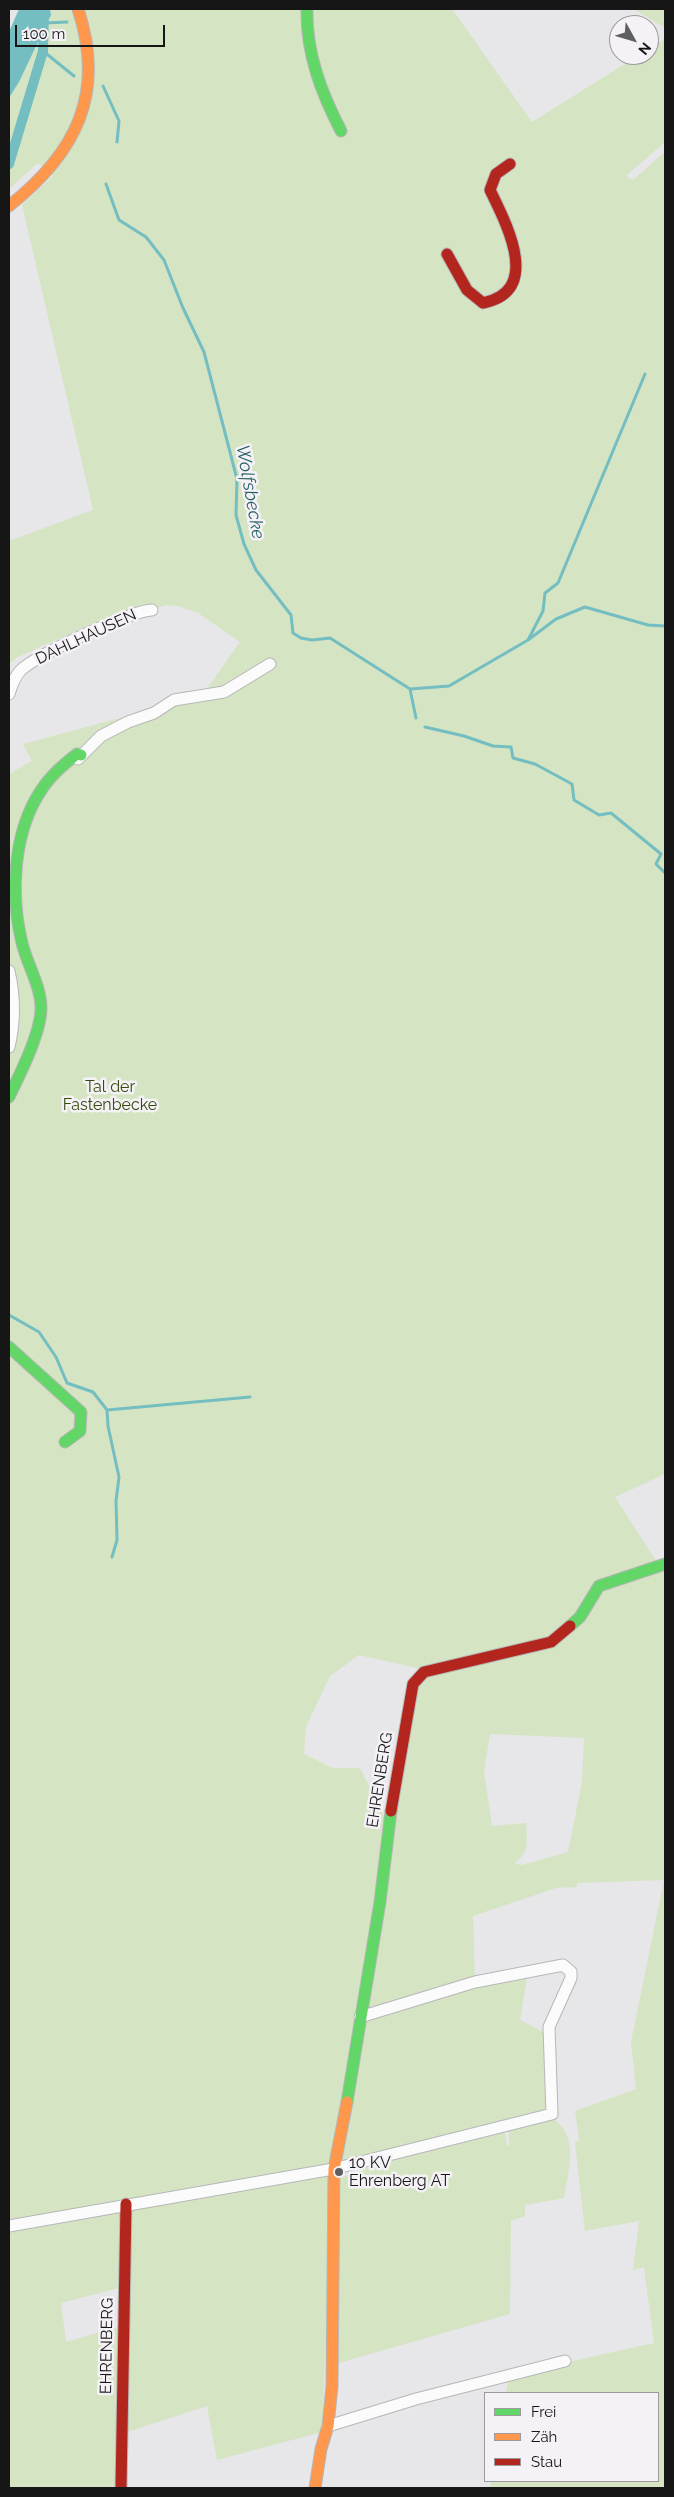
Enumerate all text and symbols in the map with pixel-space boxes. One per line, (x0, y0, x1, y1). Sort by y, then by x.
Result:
scale bar (18, 15, 168, 47)
north arrow (609, 15, 659, 65)
text: 100 m (23, 25, 65, 43)
text: N (635, 40, 654, 58)
water label: Wolfsbecke (231, 443, 269, 541)
street label: DAHLHAUSEN (33, 605, 139, 669)
park label: Tal der Fastenbecke (63, 1077, 157, 1115)
street label: EHRENBERG (363, 1731, 397, 1829)
place label: 10 KV Ehrenberg AT (349, 2153, 450, 2191)
marker: 10 KV Ehrenberg AT (333, 2166, 345, 2178)
street label: EHRENBERG (97, 2298, 117, 2394)
legend (484, 2392, 659, 2482)
text: Frei (531, 2403, 556, 2421)
text: Zäh (531, 2428, 557, 2446)
text: Stau (531, 2453, 562, 2471)

